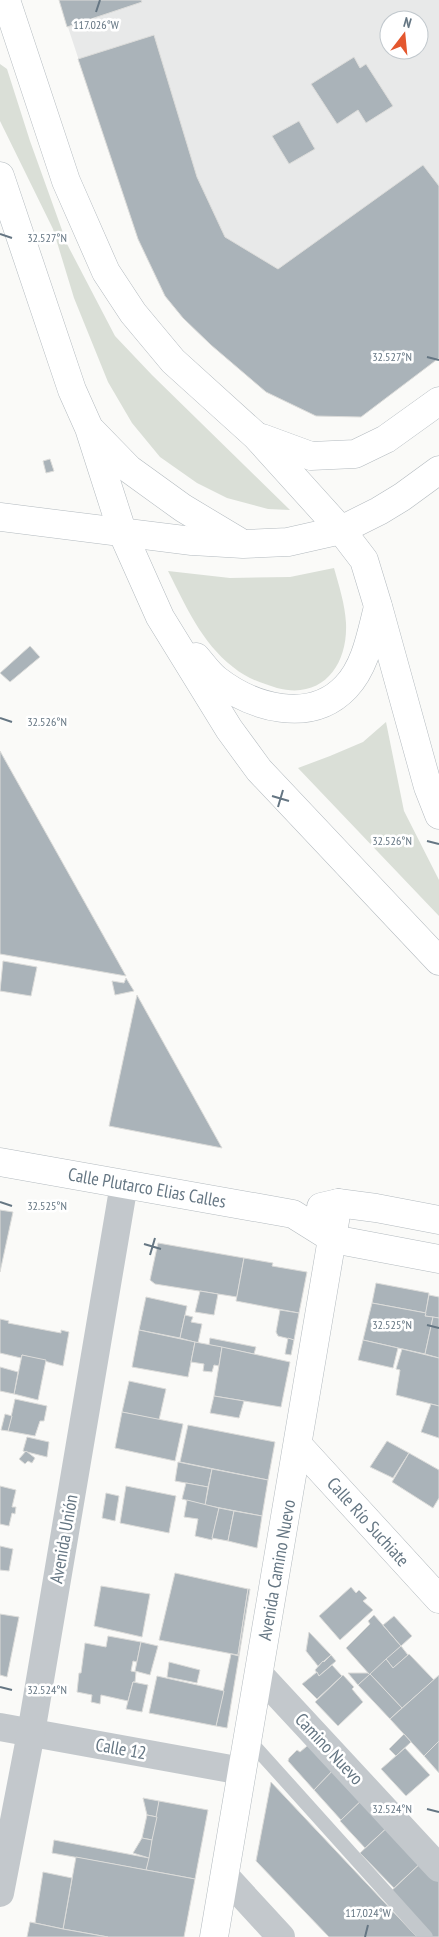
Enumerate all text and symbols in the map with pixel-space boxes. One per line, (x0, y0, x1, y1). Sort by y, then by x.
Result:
north arrow (379, 10, 429, 60)
text: N (401, 13, 414, 32)
text: 117.026°W (73, 17, 119, 32)
text: 32.527°N (27, 230, 67, 245)
text: 32.527°N (372, 349, 412, 364)
text: 32.526°N (27, 714, 67, 729)
text: 32.526°N (372, 833, 412, 848)
street label: Calle Plutarco Elias Calles (66, 1162, 228, 1213)
text: 32.525°N (27, 1198, 67, 1213)
text: 32.525°N (372, 1317, 412, 1332)
street label: Calle Río Suchiate (322, 1472, 414, 1571)
street label: Avenida Unión (44, 1493, 83, 1585)
street label: Avenida Camino Nuevo (253, 1497, 300, 1642)
text: 32.524°N (27, 1682, 67, 1697)
street label: Camino Nuevo (290, 1708, 369, 1789)
street label: Calle 12 (94, 1733, 148, 1764)
text: 32.524°N (372, 1801, 412, 1816)
text: 117.024°W (345, 1905, 391, 1920)

